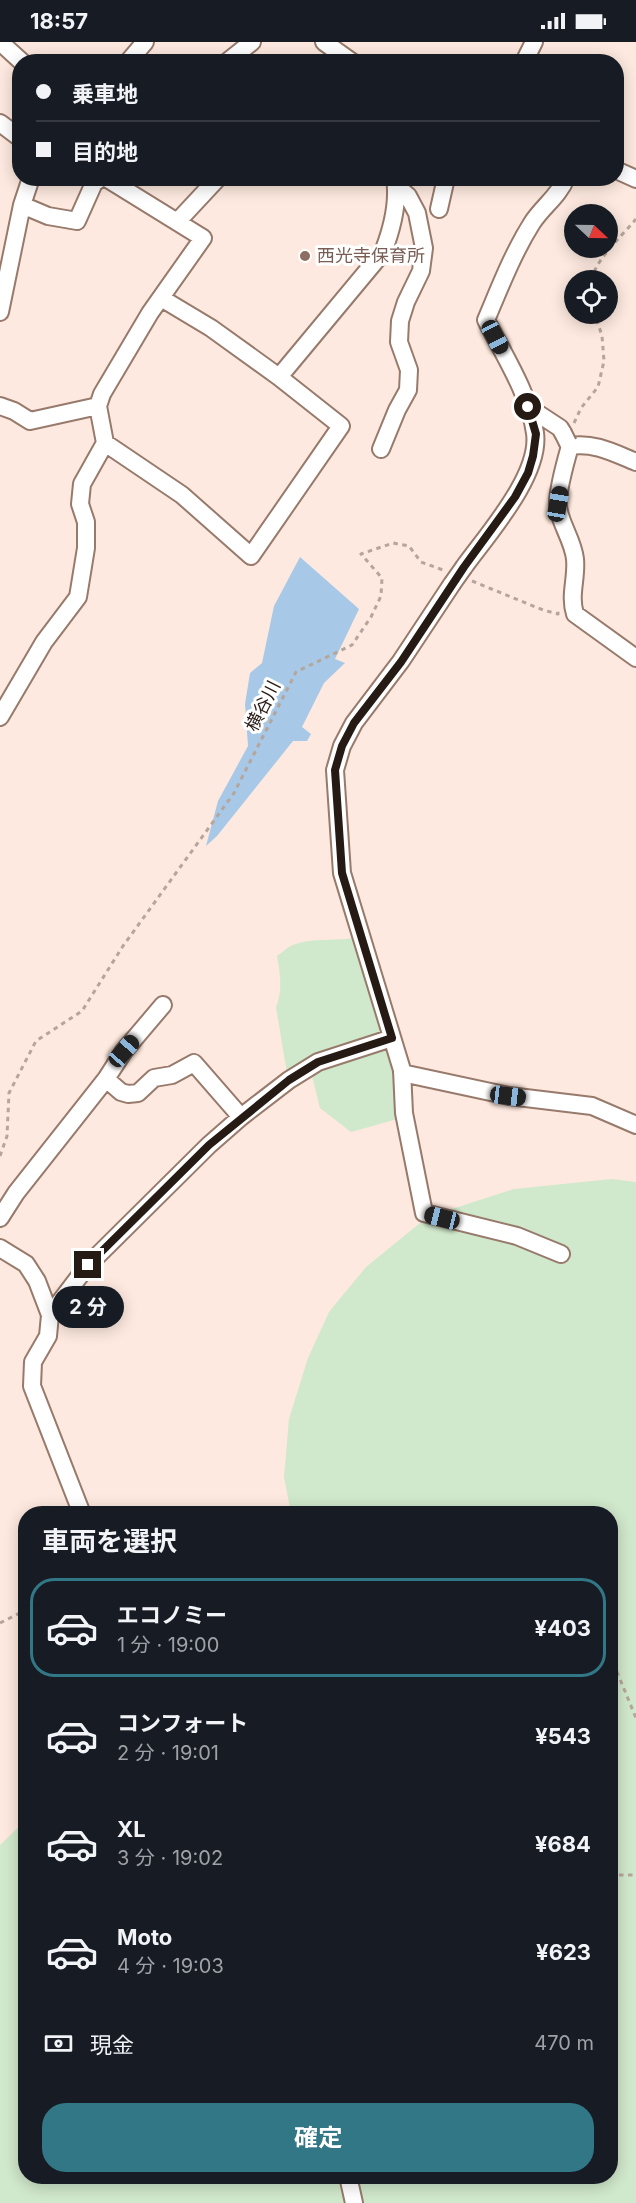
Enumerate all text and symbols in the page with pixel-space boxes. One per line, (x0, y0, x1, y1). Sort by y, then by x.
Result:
text: 18:57 (30, 8, 88, 34)
text: 乗車地 (72, 81, 138, 107)
text: 目的地 (72, 139, 138, 165)
north arrow (564, 204, 618, 258)
map controls (564, 204, 618, 324)
place label: 西光寺保育所 (317, 245, 425, 266)
marker: 西光寺保育所 (298, 249, 312, 263)
button: locate (564, 270, 618, 324)
car (479, 317, 511, 357)
route start (514, 393, 541, 420)
car (546, 485, 570, 523)
street label: 横谷川 (241, 677, 284, 735)
car (105, 1032, 143, 1070)
car (489, 1085, 527, 1107)
car (422, 1205, 462, 1231)
route end (74, 1251, 101, 1278)
callout: 2 分 (52, 1286, 124, 1328)
text: 2 分 (69, 1295, 107, 1319)
text: 車両を選択 (42, 1525, 177, 1558)
icon: car (45, 1601, 99, 1655)
text: エコノミー (117, 1602, 227, 1628)
text: ¥403 (535, 1615, 591, 1641)
text: 1 分 · 19:00 (117, 1633, 219, 1657)
icon: car (45, 1709, 99, 1763)
text: コンフォート (117, 1710, 248, 1736)
text: ¥543 (535, 1723, 591, 1749)
text: 2 分 · 19:01 (117, 1741, 219, 1765)
text: XL (117, 1816, 146, 1842)
icon: car (45, 1817, 99, 1871)
text: ¥684 (535, 1831, 591, 1857)
text: 3 分 · 19:02 (117, 1846, 223, 1870)
text: Moto (117, 1924, 172, 1950)
icon: car (45, 1925, 99, 1979)
text: ¥623 (536, 1939, 591, 1965)
text: 4 分 · 19:03 (117, 1954, 224, 1978)
icon: cash (42, 2027, 75, 2060)
text: 470 m (534, 2031, 594, 2055)
text: 現金 (90, 2032, 134, 2058)
button: 確定 (42, 2103, 594, 2172)

